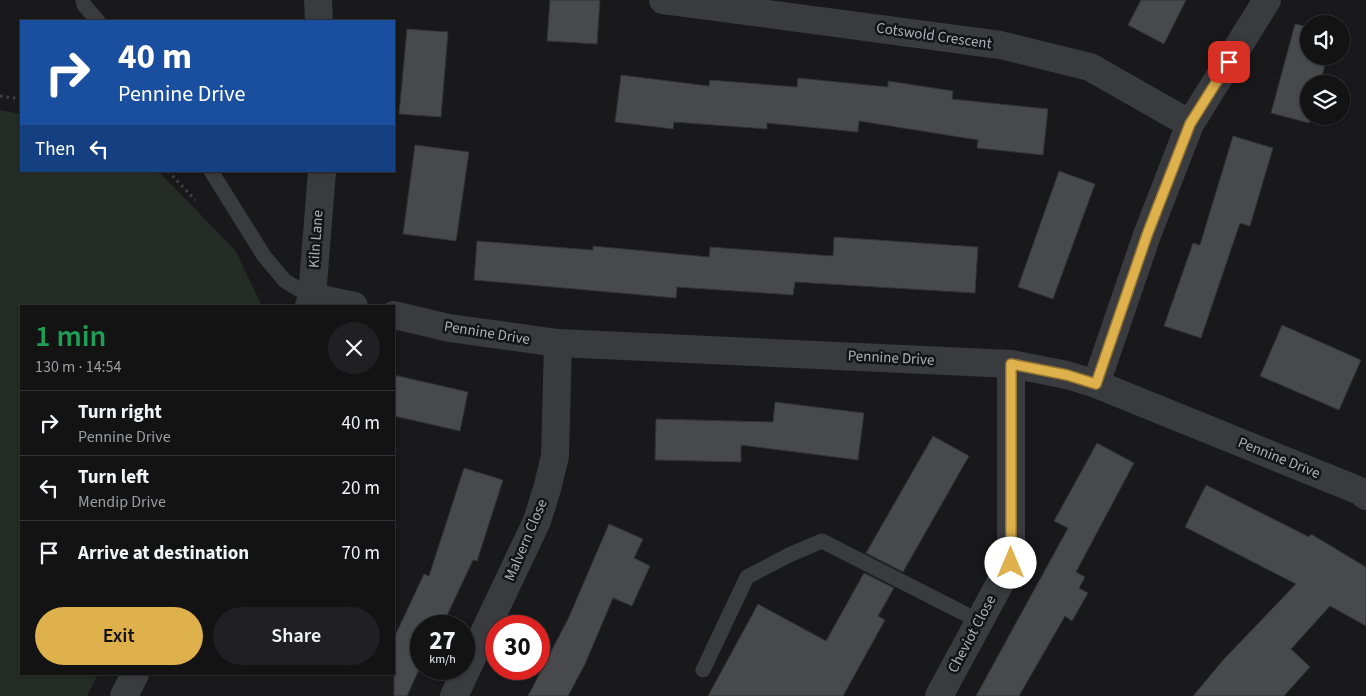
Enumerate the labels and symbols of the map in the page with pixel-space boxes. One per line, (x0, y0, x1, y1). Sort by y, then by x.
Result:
street label: Cotswold Crescent (875, 18, 993, 54)
pin (1208, 41, 1250, 83)
street label: Kiln Lane (304, 209, 328, 269)
street label: Pennine Drive (442, 316, 532, 350)
street label: Pennine Drive (847, 345, 935, 371)
street label: Pennine Drive (1235, 432, 1323, 484)
street label: Malvern Close (499, 496, 553, 584)
position arrow (984, 536, 1036, 588)
street label: Cheviot Close (943, 592, 1001, 676)
speed limit sign: 30 (485, 615, 550, 680)

